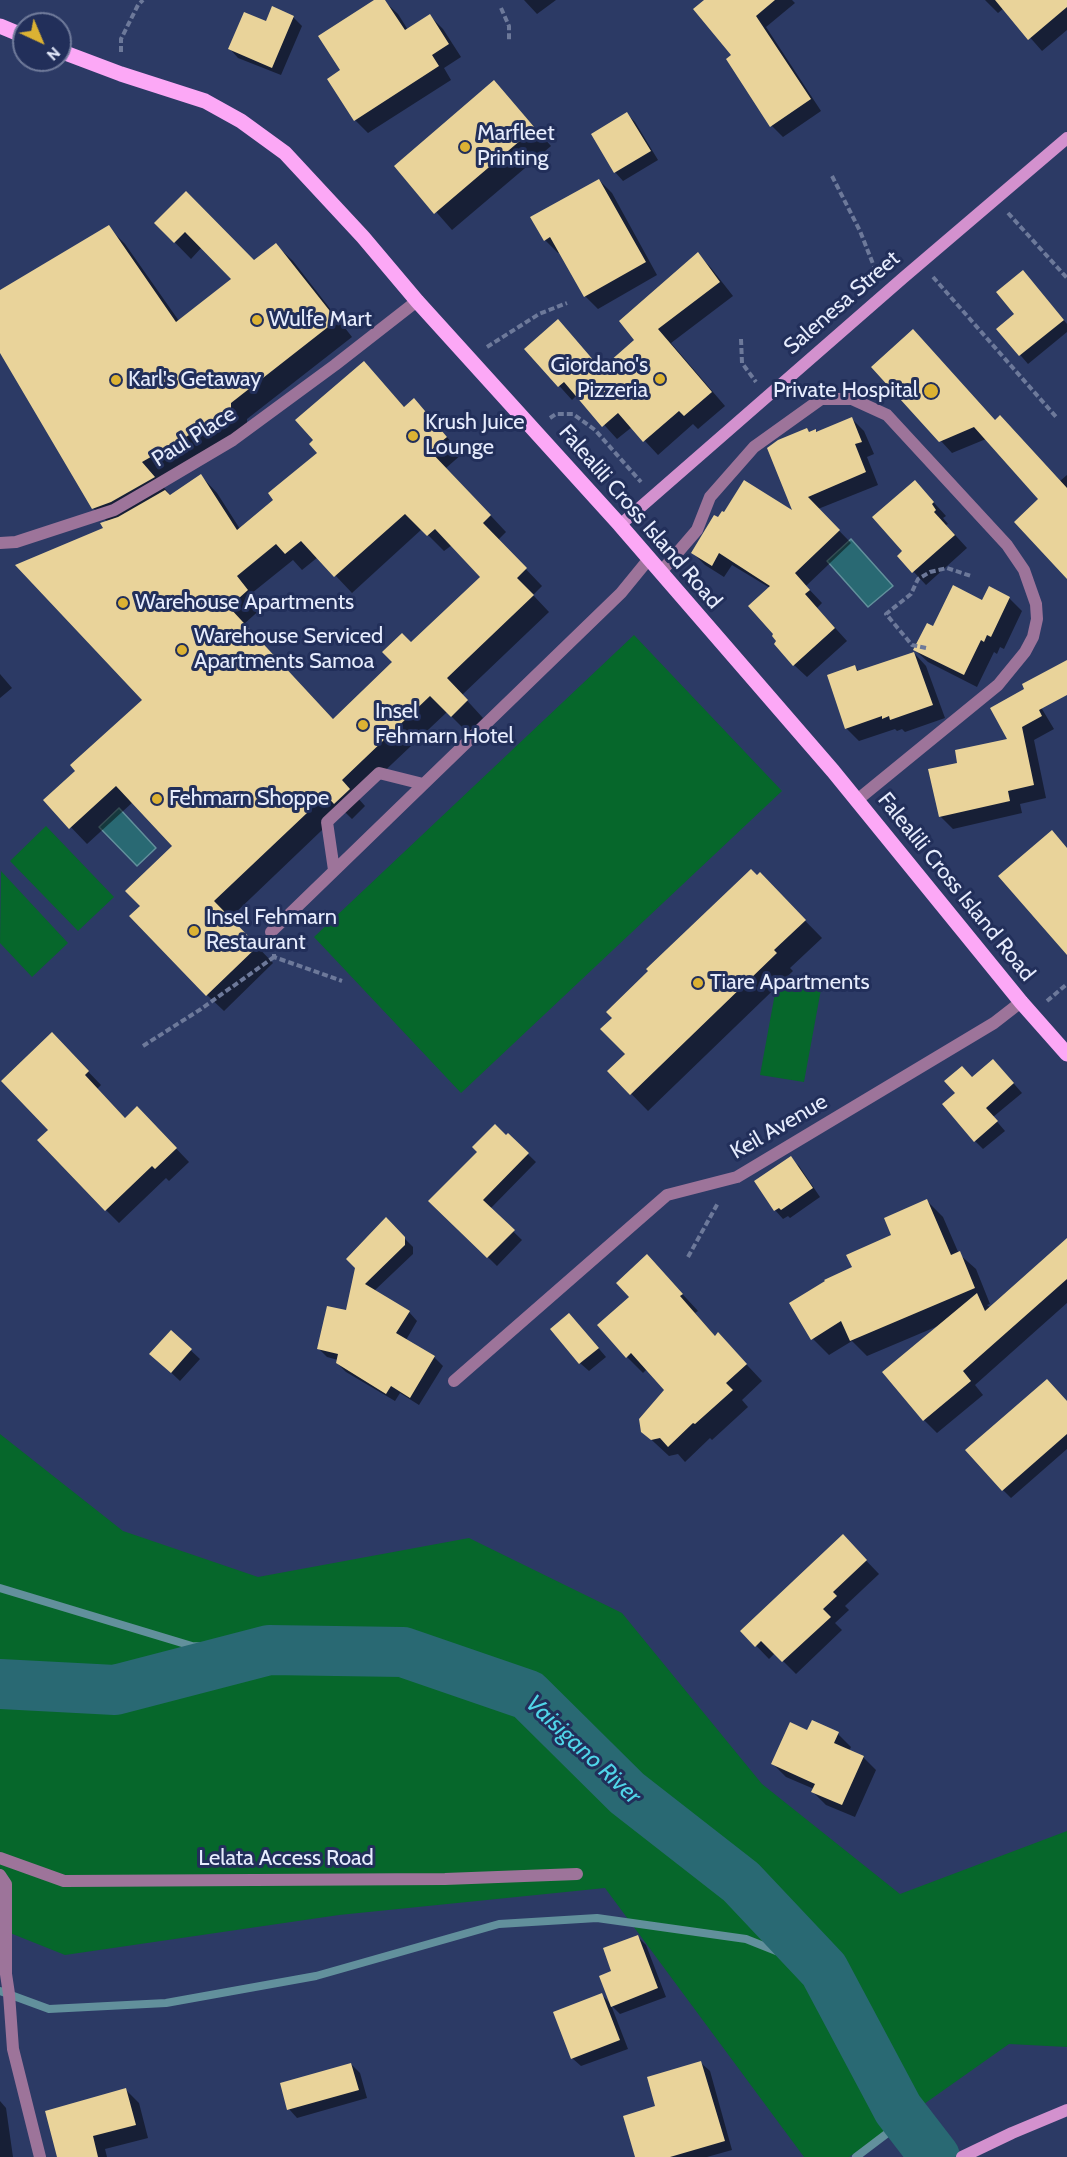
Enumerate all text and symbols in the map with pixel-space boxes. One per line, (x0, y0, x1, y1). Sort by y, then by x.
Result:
north arrow (12, 12, 72, 72)
text: N (43, 43, 64, 65)
place label: Marfleet Printing (477, 121, 555, 172)
marker: Marfleet Printing (458, 140, 472, 154)
street label: Salenesa Street (779, 246, 905, 360)
place label: Wulfe Mart (269, 307, 372, 333)
marker: Wulfe Mart (250, 313, 264, 327)
place label: Giordano's Pizzeria (551, 353, 648, 404)
place label: Karl's Getaway (128, 367, 261, 393)
marker: Giordano's Pizzeria (653, 372, 667, 386)
marker: Karl's Getaway (109, 373, 123, 387)
place label: Private Hospital (773, 378, 918, 404)
marker: Private Hospital (922, 382, 940, 400)
street label: Paul Place (147, 401, 241, 473)
place label: Krush Juice Lounge (425, 410, 525, 462)
street label: Falealili Cross Island Road (553, 420, 727, 614)
marker: Krush Juice Lounge (406, 429, 420, 443)
place label: Warehouse Apartments (135, 590, 354, 616)
marker: Warehouse Apartments (116, 596, 130, 610)
place label: Warehouse Serviced Apartments Samoa (194, 624, 383, 676)
marker: Warehouse Serviced Apartments Samoa (175, 643, 189, 657)
place label: Insel Fehmarn Hotel (375, 699, 514, 750)
marker: Insel Fehmarn Hotel (356, 718, 370, 732)
place label: Fehmarn Shoppe (169, 786, 329, 812)
street label: Falealili Cross Island Road (872, 787, 1040, 987)
marker: Fehmarn Shoppe (150, 792, 164, 806)
place label: Insel Fehmarn Restaurant (206, 905, 337, 956)
marker: Insel Fehmarn Restaurant (187, 924, 201, 938)
place label: Tiare Apartments (710, 970, 870, 996)
marker: Tiare Apartments (691, 976, 705, 990)
street label: Keil Avenue (726, 1089, 832, 1165)
water label: Vaisigano River (520, 1689, 646, 1811)
street label: Lelata Access Road (198, 1846, 374, 1872)

